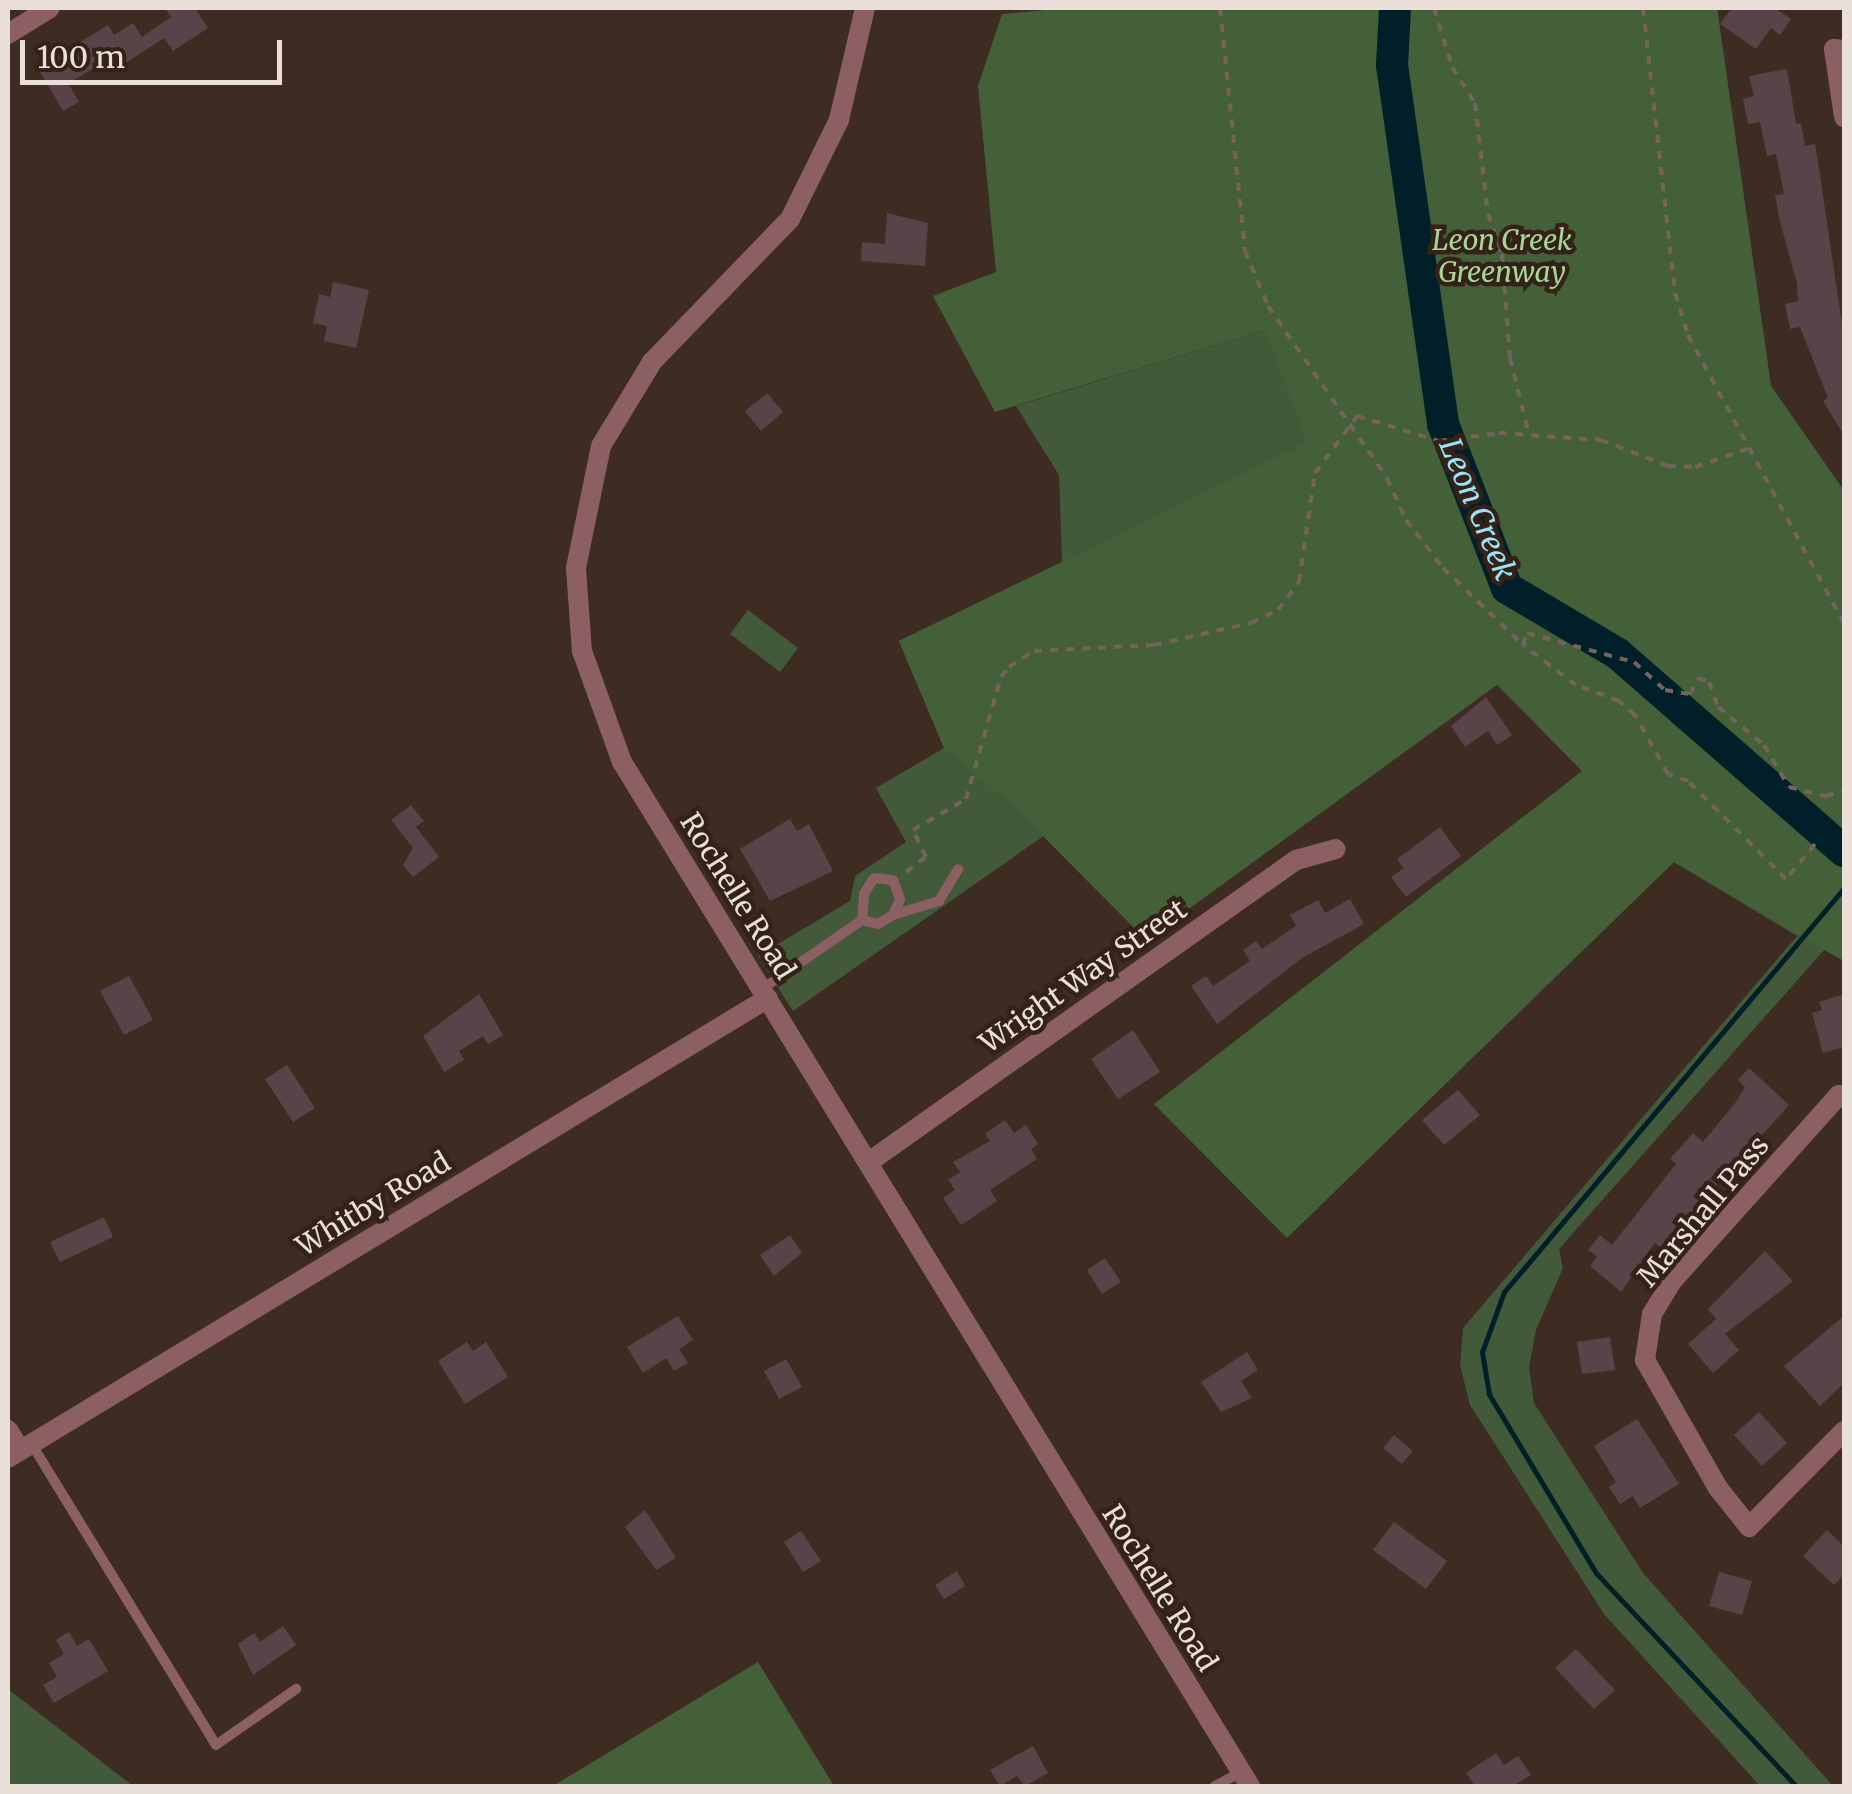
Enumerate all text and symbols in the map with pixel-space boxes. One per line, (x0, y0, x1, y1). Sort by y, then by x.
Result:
scale bar (25, 20, 288, 82)
text: 100 m (37, 38, 125, 76)
park label: Leon Creek Greenway (1432, 223, 1572, 289)
water label: Leon Creek (1432, 433, 1524, 585)
street label: Rochelle Road (674, 807, 802, 985)
street label: Wright Way Street (973, 892, 1193, 1060)
street label: Marshall Pass (1630, 1129, 1776, 1293)
street label: Whitby Road (290, 1145, 456, 1263)
street label: Rochelle Road (1096, 1499, 1224, 1677)

